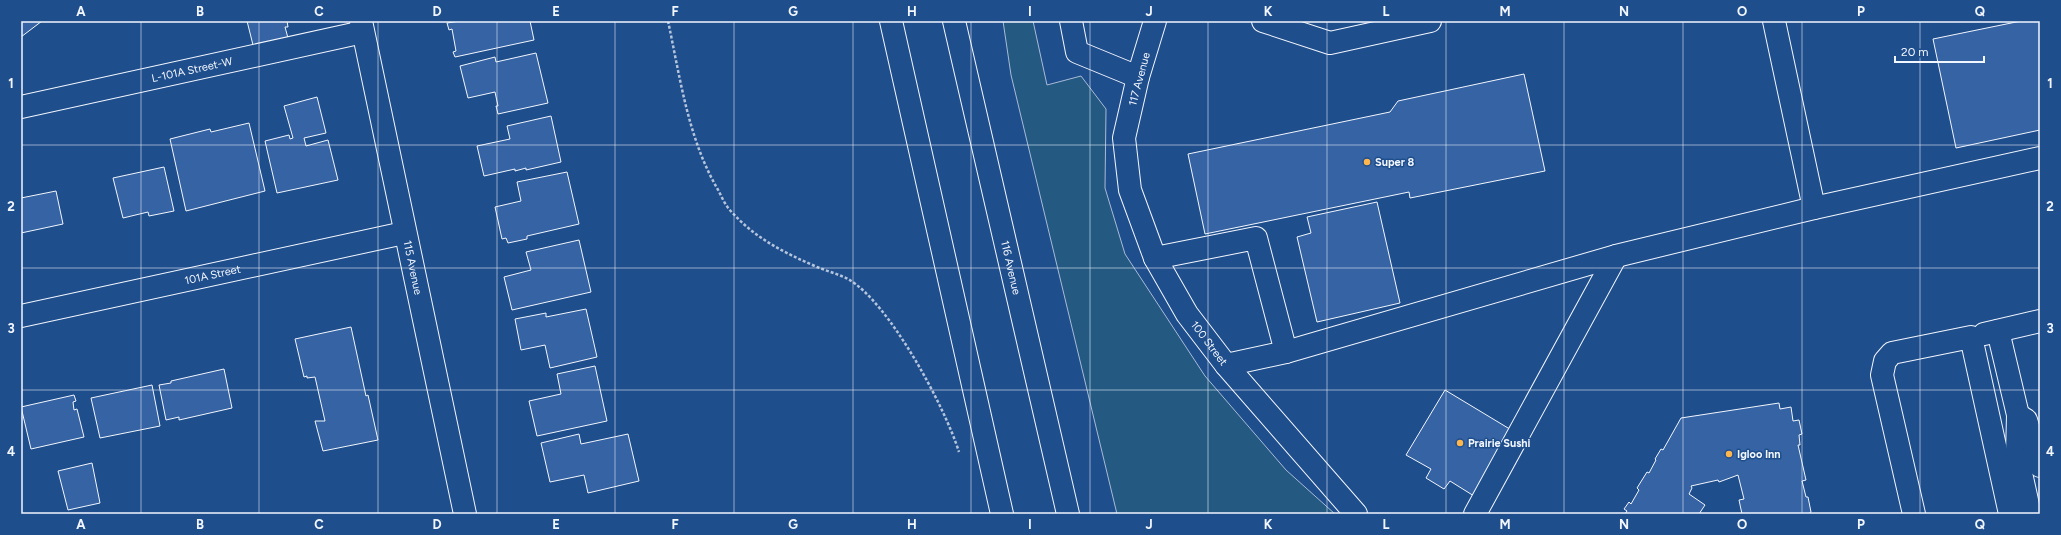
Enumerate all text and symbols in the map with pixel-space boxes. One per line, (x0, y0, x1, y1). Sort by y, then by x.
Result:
text: A (76, 4, 86, 19)
text: B (196, 4, 204, 19)
text: C (314, 4, 324, 19)
text: D (432, 4, 442, 19)
text: E (552, 4, 560, 19)
text: F (671, 4, 679, 19)
text: G (788, 4, 798, 19)
text: H (907, 4, 917, 19)
text: I (1028, 4, 1032, 19)
text: J (1145, 4, 1153, 19)
text: K (1264, 4, 1273, 19)
text: L (1383, 4, 1390, 19)
text: M (1499, 4, 1511, 19)
text: N (1619, 4, 1629, 19)
text: O (1737, 4, 1747, 19)
text: P (1857, 4, 1865, 19)
text: Q (1975, 4, 1985, 19)
scale bar (1895, 38, 1984, 64)
text: 20 m (1901, 45, 1929, 59)
street label: 117 Avenue (1126, 51, 1153, 107)
street label: L-101A Street-W (150, 55, 234, 85)
text: 1 (8, 76, 14, 91)
text: 1 (2047, 76, 2053, 91)
place label: Super 8 (1375, 156, 1414, 169)
marker: Super 8 (1362, 157, 1372, 167)
text: 2 (7, 199, 15, 214)
text: 2 (2046, 199, 2054, 214)
street label: 115 Avenue (400, 239, 425, 296)
street label: 116 Avenue (998, 239, 1023, 296)
street label: 101A Street (183, 263, 242, 287)
street label: 100 Street (1188, 319, 1230, 368)
text: 3 (7, 321, 15, 336)
text: 3 (2046, 321, 2054, 336)
place label: Prairie Sushi (1468, 437, 1531, 450)
marker: Prairie Sushi (1455, 438, 1465, 448)
text: 4 (7, 444, 15, 459)
text: 4 (2046, 444, 2054, 459)
place label: Igloo Inn (1737, 448, 1781, 461)
marker: Igloo Inn (1724, 449, 1734, 459)
text: A (76, 517, 86, 532)
text: B (196, 517, 204, 532)
text: C (314, 517, 324, 532)
text: D (432, 517, 442, 532)
text: E (552, 517, 560, 532)
text: F (671, 517, 679, 532)
text: G (788, 517, 798, 532)
text: H (907, 517, 917, 532)
text: I (1028, 517, 1032, 532)
text: J (1145, 517, 1153, 532)
text: K (1264, 517, 1273, 532)
text: L (1383, 517, 1390, 532)
text: M (1499, 517, 1511, 532)
text: N (1619, 517, 1629, 532)
text: O (1737, 517, 1747, 532)
text: P (1857, 517, 1865, 532)
text: Q (1975, 517, 1985, 532)

